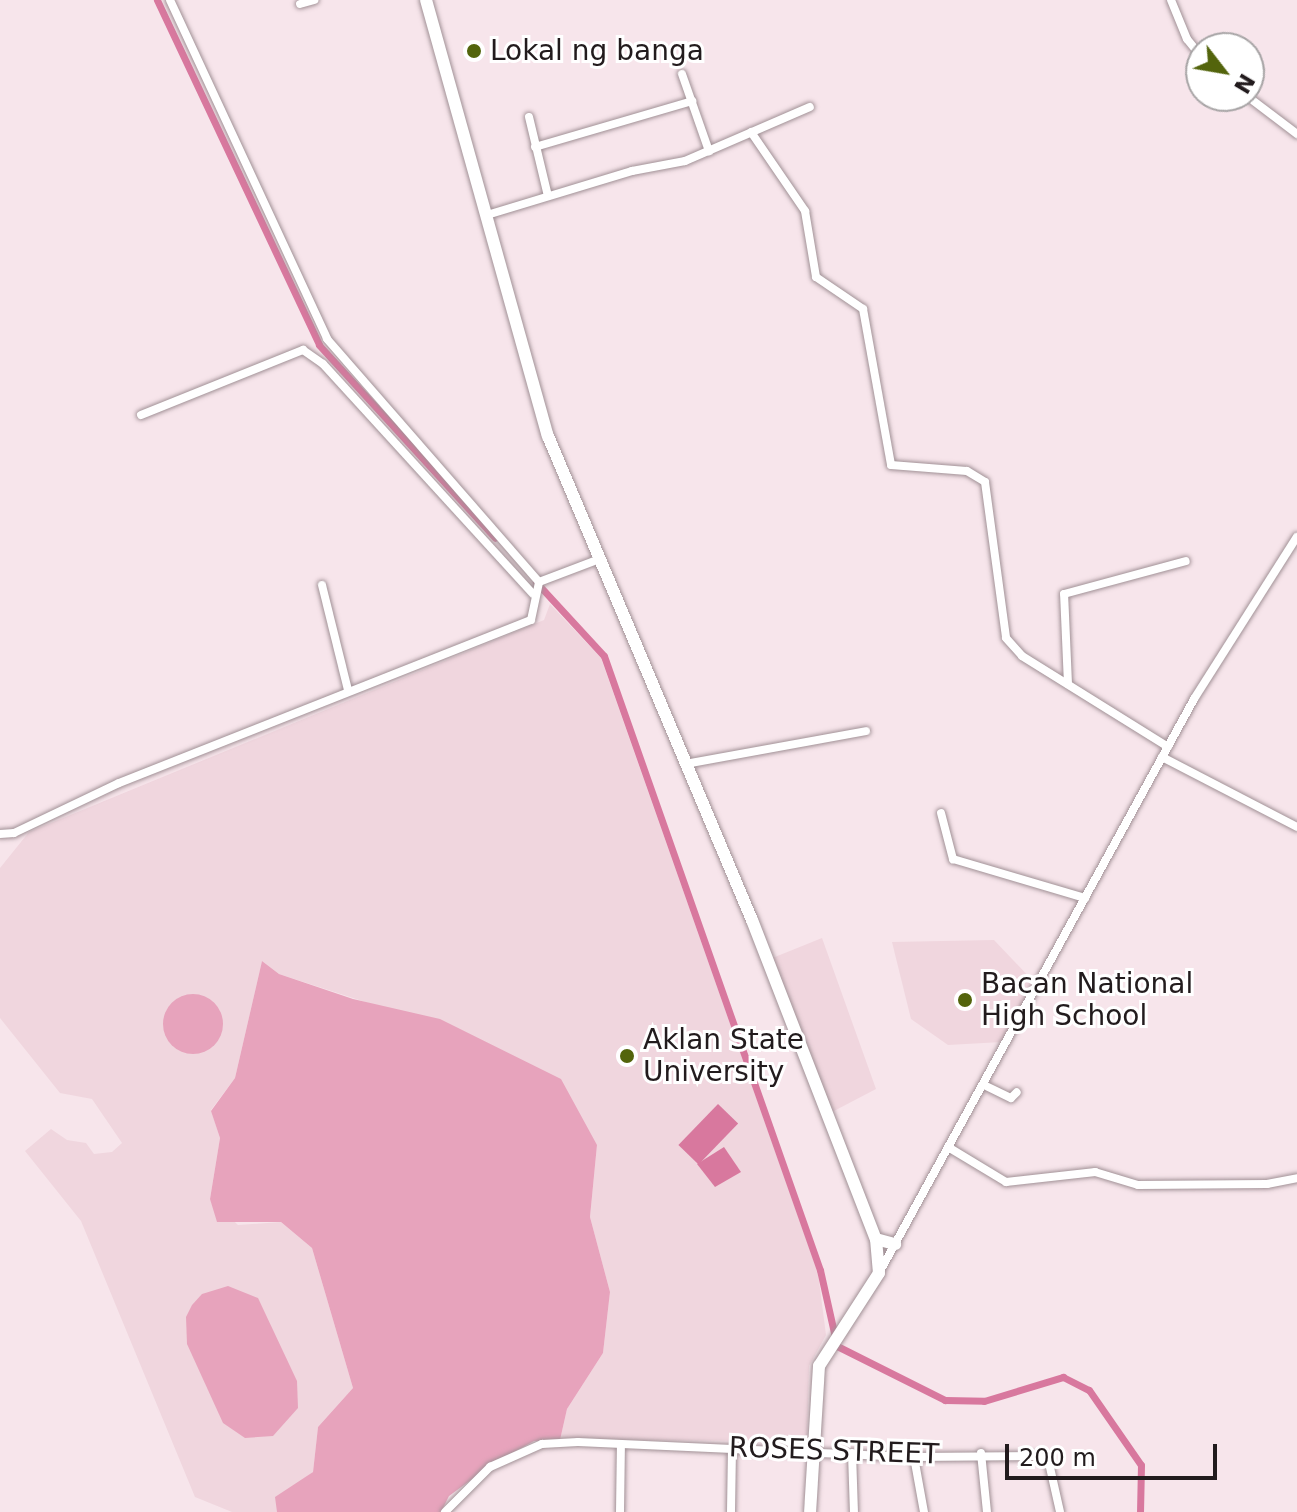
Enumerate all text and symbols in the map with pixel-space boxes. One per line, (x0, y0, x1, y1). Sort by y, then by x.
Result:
north arrow (1185, 32, 1265, 112)
place label: Lokal ng banga (490, 34, 704, 68)
marker: Lokal ng banga (465, 42, 483, 60)
text: N (1229, 69, 1260, 98)
place label: Bacan National High School (981, 967, 1193, 1033)
marker: Bacan National High School (956, 991, 974, 1009)
place label: Aklan State University (643, 1023, 804, 1089)
marker: Aklan State University (618, 1047, 636, 1065)
scale bar (1009, 1428, 1221, 1478)
street label: ROSES STREET (728, 1431, 940, 1471)
text: 200 m (1019, 1444, 1096, 1472)

